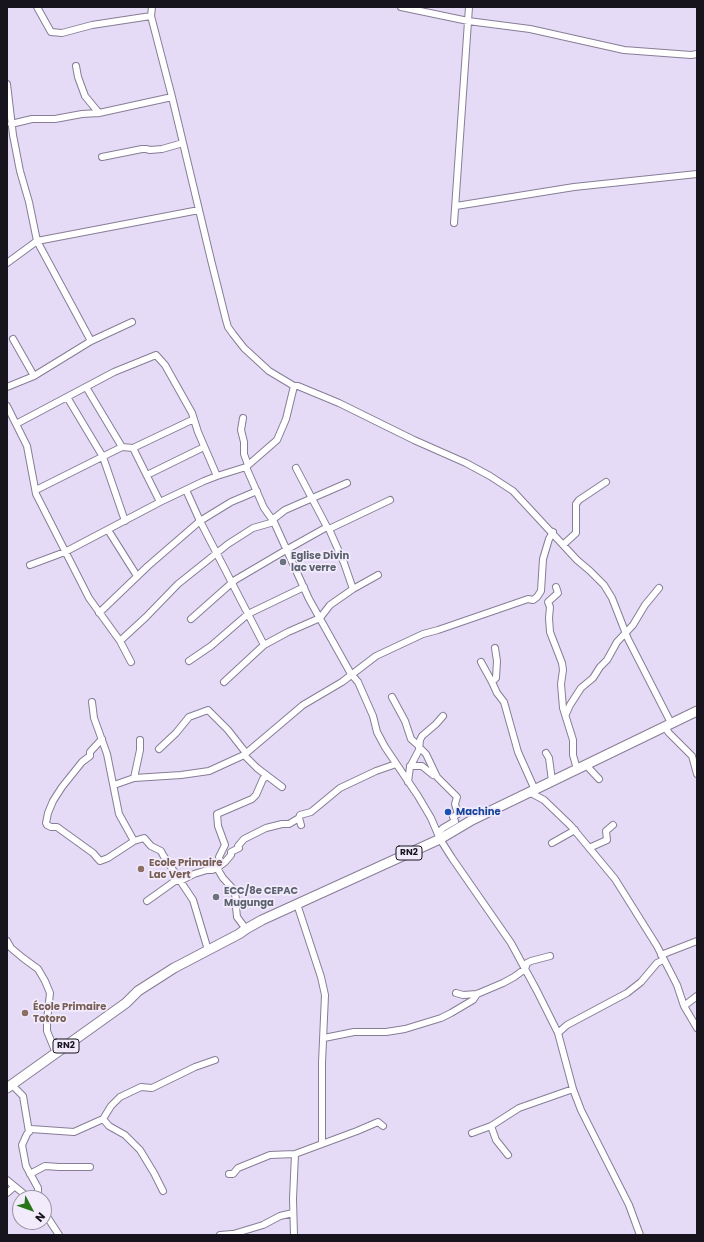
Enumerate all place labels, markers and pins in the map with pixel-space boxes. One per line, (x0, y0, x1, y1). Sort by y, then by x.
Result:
place label: Eglise Divin lac verre (291, 550, 349, 574)
marker: Eglise Divin lac verre (278, 557, 288, 567)
place label: Machine (456, 806, 501, 818)
marker: Machine (443, 807, 453, 817)
place label: Ecole Primaire Lac Vert (149, 857, 222, 880)
marker: Ecole Primaire Lac Vert (136, 864, 146, 874)
place label: ECC/8e CEPAC Mugunga (224, 885, 298, 908)
marker: ECC/8e CEPAC Mugunga (211, 892, 221, 902)
place label: École Primaire Totoro (33, 1001, 106, 1024)
marker: École Primaire Totoro (20, 1008, 30, 1018)

